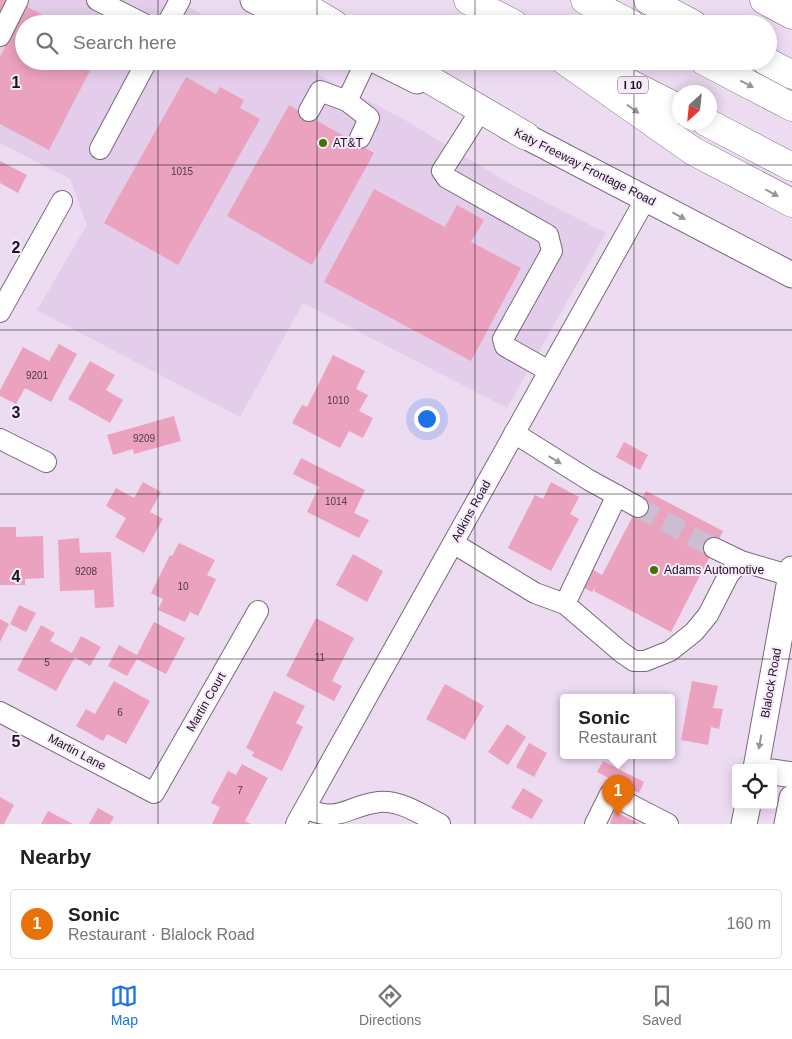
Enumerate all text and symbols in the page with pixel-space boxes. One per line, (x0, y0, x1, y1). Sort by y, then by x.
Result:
search box (15, 15, 777, 70)
icon: search (33, 29, 61, 57)
text: Search here (73, 32, 177, 53)
text: 1 (12, 74, 21, 91)
road number: I 10 (618, 76, 648, 94)
one-way arrow (740, 80, 754, 88)
north arrow (672, 85, 717, 130)
one-way arrow (627, 104, 640, 114)
street label: Katy Freeway Frontage Road (512, 125, 658, 209)
place label: AT&T (333, 136, 363, 150)
marker: AT&T (317, 137, 329, 149)
house number: 1015 (171, 166, 194, 177)
one-way arrow (765, 189, 780, 197)
one-way arrow (672, 212, 687, 220)
text: 2 (12, 239, 21, 256)
house number: 9201 (26, 370, 49, 381)
house number: 1010 (327, 395, 350, 406)
text: 3 (12, 404, 21, 421)
your location (414, 406, 440, 432)
house number: 9209 (133, 433, 156, 444)
one-way arrow (549, 455, 562, 464)
street label: Adkins Road (448, 478, 494, 544)
house number: 1014 (325, 496, 348, 507)
place label: Adams Automotive (664, 563, 764, 577)
marker: Adams Automotive (648, 564, 660, 576)
house number: 9208 (75, 566, 98, 577)
text: 4 (12, 568, 21, 585)
house number: 10 (177, 581, 189, 592)
street label: Blalock Road (758, 647, 784, 719)
house number: 11 (315, 652, 326, 663)
house number: 5 (44, 657, 50, 668)
street label: Martin Court (183, 669, 229, 734)
popup (560, 694, 675, 759)
house number: 6 (117, 707, 123, 718)
text: Sonic (578, 707, 630, 728)
text: Restaurant (578, 729, 657, 746)
street label: Martin Lane (46, 731, 109, 773)
text: 5 (12, 733, 21, 750)
one-way arrow (756, 734, 764, 750)
map controls (732, 764, 777, 809)
button: locate (732, 764, 777, 809)
pin: 1 (602, 775, 634, 816)
house number: 7 (237, 785, 243, 796)
text: Nearby (20, 845, 91, 868)
text: Sonic (68, 904, 120, 925)
text: 1 (33, 915, 41, 932)
text: 160 m (727, 915, 771, 932)
text: Restaurant · Blalock Road (68, 926, 255, 943)
tab: Map (110, 982, 138, 1028)
tab: Directions (359, 982, 421, 1028)
tab: Saved (642, 982, 682, 1028)

